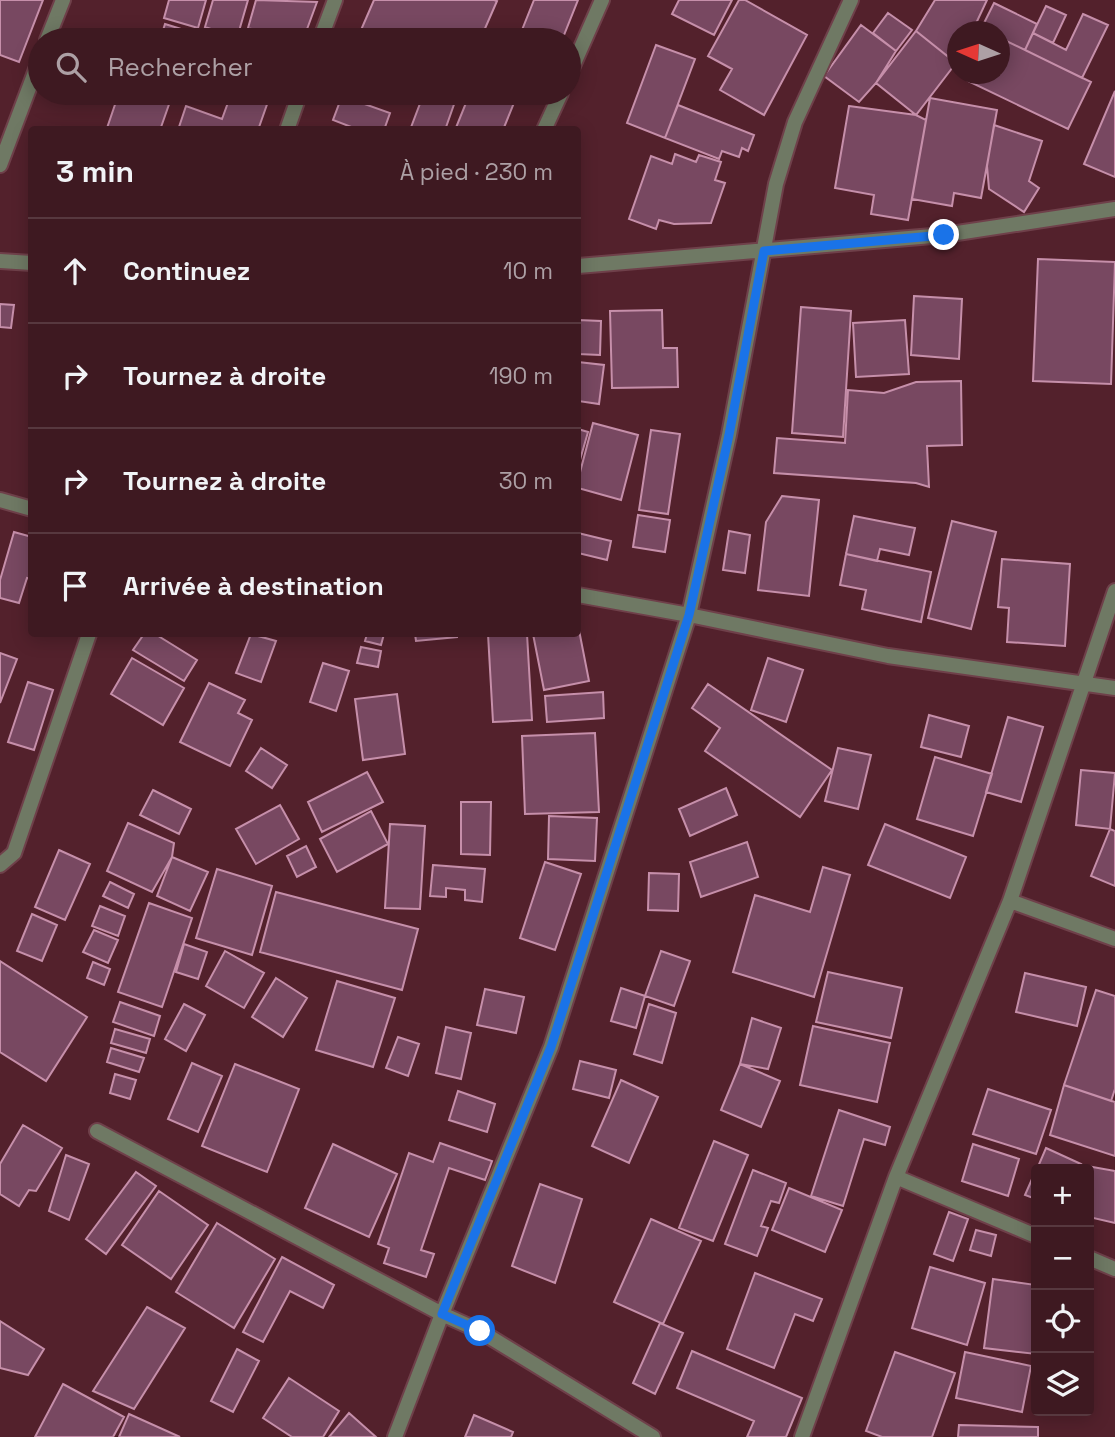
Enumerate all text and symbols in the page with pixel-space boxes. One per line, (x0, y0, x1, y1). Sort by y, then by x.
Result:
north arrow (947, 21, 1010, 84)
search box (28, 28, 581, 105)
icon: search (52, 48, 90, 86)
text: Rechercher (108, 50, 253, 84)
text: 3 min (56, 152, 134, 191)
text: À pied · 230 m (400, 157, 553, 187)
route end (928, 219, 959, 250)
icon: ahead (56, 252, 94, 290)
text: Continuez (123, 254, 250, 288)
text: 10 m (503, 256, 553, 286)
icon: right (56, 357, 94, 395)
text: Tournez à droite (123, 359, 326, 393)
text: 190 m (489, 361, 553, 391)
icon: right (56, 462, 94, 500)
text: Tournez à droite (123, 464, 326, 498)
text: 30 m (499, 466, 553, 496)
icon: arrive (56, 567, 94, 605)
text: Arrivée à destination (123, 569, 384, 603)
map controls (1031, 1164, 1094, 1416)
button: + (1031, 1164, 1094, 1227)
button: − (1031, 1227, 1094, 1290)
button: locate (1031, 1290, 1094, 1353)
route start (464, 1315, 495, 1346)
button: layers (1031, 1353, 1094, 1416)

